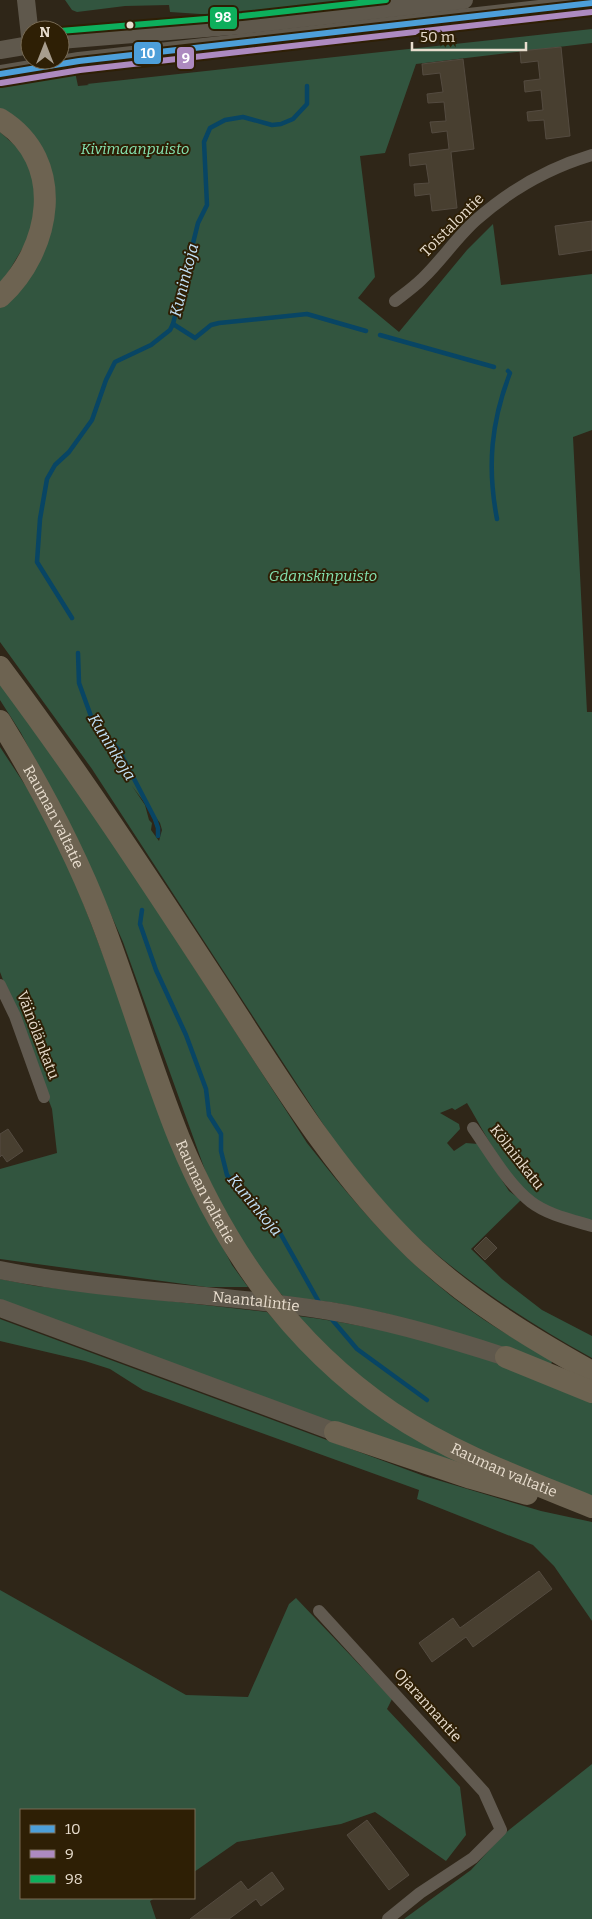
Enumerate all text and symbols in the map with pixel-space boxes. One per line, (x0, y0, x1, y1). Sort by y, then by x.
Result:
line badge: 98 (209, 6, 238, 30)
text: 98 (215, 9, 231, 26)
north arrow (20, 20, 70, 70)
unlabelled marker (125, 20, 135, 30)
scale bar (412, 20, 526, 52)
text: N (40, 24, 51, 41)
text: 50 m (420, 28, 456, 46)
line badge: 10 (133, 41, 162, 65)
text: 10 (141, 45, 156, 62)
line badge: 9 (176, 46, 195, 70)
text: 9 (182, 50, 190, 67)
park label: Kivimaanpuisto (81, 140, 189, 158)
street label: Toistalontie (417, 190, 487, 260)
water label: Kuninkoja (166, 241, 202, 319)
park label: Gdanskinpuisto (269, 567, 377, 585)
water label: Kuninkoja (84, 710, 140, 784)
street label: Rauman valtatie (19, 762, 88, 871)
street label: Väinölänkatu (13, 988, 63, 1082)
street label: Kölninkatu (486, 1121, 548, 1193)
street label: Rauman valtatie (172, 1137, 239, 1247)
water label: Kuninkoja (224, 1170, 286, 1240)
street label: Naantalintie (212, 1288, 301, 1315)
street label: Rauman valtatie (448, 1439, 560, 1501)
street label: Ojarannantie (390, 1665, 466, 1745)
legend (20, 1809, 195, 1899)
text: 10 (65, 1820, 81, 1838)
text: 9 (65, 1845, 74, 1863)
text: 98 (65, 1870, 83, 1888)

